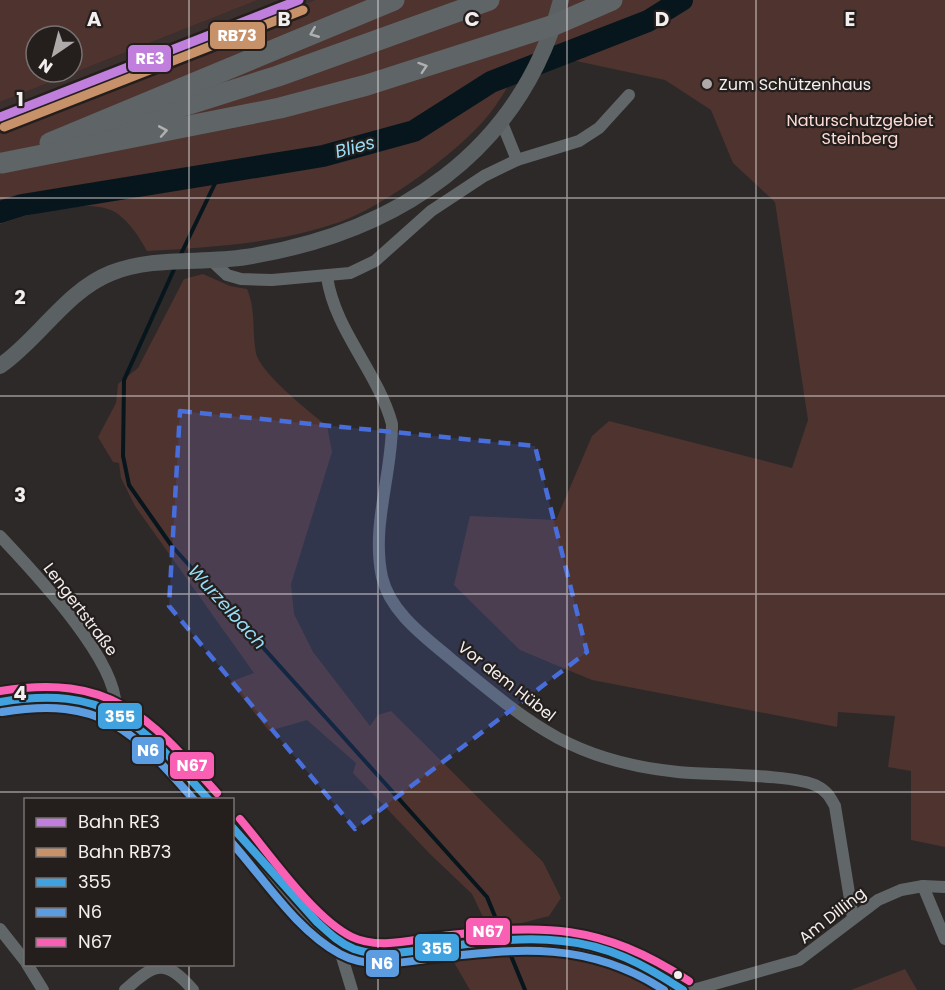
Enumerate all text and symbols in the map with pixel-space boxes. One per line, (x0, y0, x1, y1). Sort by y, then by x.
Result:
text: A (87, 5, 102, 33)
text: B (277, 5, 291, 33)
text: C (464, 5, 480, 33)
text: D (655, 5, 669, 33)
text: E (845, 5, 855, 33)
line badge: RB73 (209, 21, 266, 50)
north arrow (24, 24, 84, 84)
text: RB73 (217, 24, 257, 47)
one-way arrow (309, 26, 320, 38)
line badge: RE3 (127, 44, 172, 73)
text: RE3 (136, 47, 164, 70)
text: N (34, 53, 57, 79)
one-way arrow (417, 62, 428, 74)
place label: Zum Schützenhaus (719, 73, 871, 96)
marker: Zum Schützenhaus (700, 77, 714, 91)
text: 1 (16, 85, 24, 113)
park label: Naturschutzgebiet Steinberg (787, 109, 934, 150)
one-way arrow (158, 126, 168, 138)
water label: Blies (332, 129, 378, 164)
text: 2 (14, 283, 26, 311)
text: 3 (14, 481, 26, 509)
street label: Lengertstraße (38, 558, 123, 661)
water label: Wurzelbach (182, 559, 272, 655)
street label: Vor dem Hübel (453, 636, 561, 727)
text: 4 (13, 679, 27, 707)
line badge: 355 (97, 702, 143, 730)
text: 355 (105, 705, 135, 728)
line badge: N6 (131, 736, 165, 765)
text: N6 (137, 739, 159, 762)
line badge: N67 (169, 751, 215, 780)
text: N67 (177, 754, 208, 777)
legend (24, 798, 234, 966)
text: Bahn RE3 (78, 809, 160, 834)
text: Bahn RB73 (78, 839, 171, 864)
text: 355 (78, 869, 111, 894)
street label: Am Dilling (794, 882, 871, 949)
text: N6 (78, 899, 102, 924)
line badge: N67 (465, 917, 511, 946)
text: N67 (473, 920, 504, 943)
text: N67 (78, 929, 112, 954)
line badge: 355 (414, 933, 460, 962)
text: 355 (422, 937, 452, 960)
line badge: N6 (365, 949, 400, 978)
text: N6 (371, 952, 393, 975)
unlabelled marker (672, 969, 684, 981)

